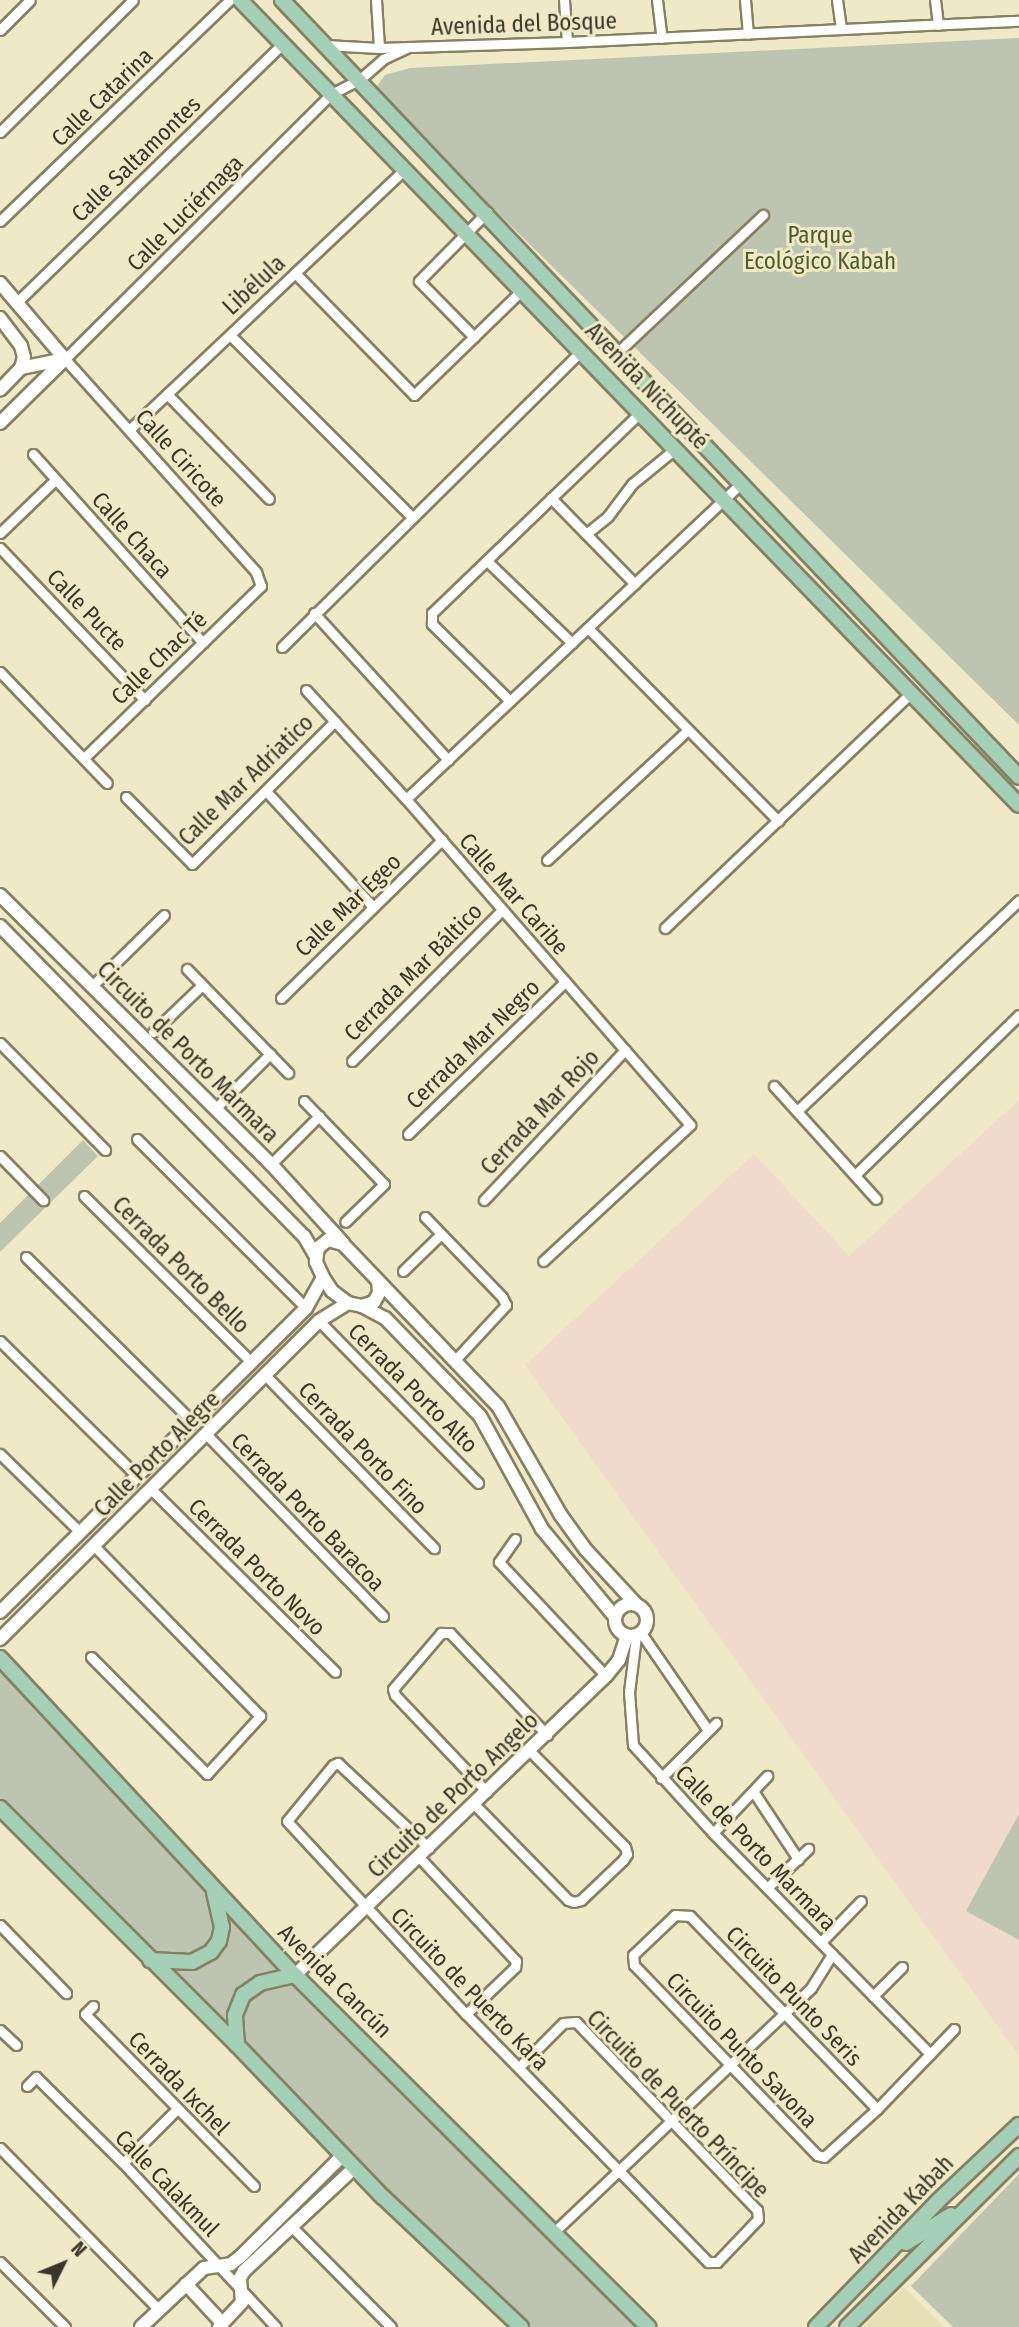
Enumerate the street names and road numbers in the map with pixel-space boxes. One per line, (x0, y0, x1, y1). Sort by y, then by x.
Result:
street label: Avenida del Bosque (431, 7, 617, 41)
street label: Calle Catarina (46, 42, 158, 152)
street label: Calle Saltamontes (66, 90, 206, 228)
street label: Calle Luciérnaga (121, 149, 249, 277)
street label: Libélula (217, 249, 291, 321)
street label: Avenida Nichupté (580, 317, 714, 455)
street label: Calle Ciricote (130, 403, 232, 513)
street label: Calle Chaca (86, 486, 178, 584)
street label: Calle Pucte (41, 563, 133, 657)
street label: Calle Chac Té (105, 606, 213, 710)
street label: Calle Mar Adriatico (173, 709, 319, 851)
street label: Calle Mar Caribe (454, 827, 574, 961)
street label: Calle Mar Egeo (289, 848, 407, 962)
street label: Cerrada Mar Báltico (338, 897, 488, 1047)
street label: Circuito de Porto Marmara (91, 955, 285, 1149)
street label: Cerrada Mar Negro (401, 973, 545, 1115)
street label: Cerrada Mar Rojo (475, 1044, 605, 1180)
street label: Cerrada Porto Bello (107, 1191, 255, 1339)
street label: Cerrada Porto Alto (343, 1318, 483, 1458)
street label: Cerrada Porto Fino (293, 1376, 433, 1520)
street label: Calle Porto Alegre (88, 1385, 226, 1523)
street label: Cerrada Porto Baracoa (225, 1427, 391, 1597)
street label: Cerrada Porto Novo (183, 1493, 331, 1641)
street label: Circuito de Porto Angelo (362, 1706, 544, 1884)
street label: Calle de Porto Marmara (670, 1759, 842, 1937)
street label: Circuito de Puerto Kara (385, 1902, 555, 2076)
street label: Avenida Cancún (272, 1918, 398, 2044)
street label: Circuito Punto Seris (720, 1920, 868, 2072)
street label: Circuito Punto Savona (661, 1967, 823, 2133)
street label: Circuito de Puerto Príncipe (581, 2004, 775, 2204)
street label: Cerrada Ixchel (123, 2025, 235, 2141)
street label: Calle Calakmul (109, 2124, 225, 2242)
street label: Avenida Kabah (843, 2149, 959, 2269)

